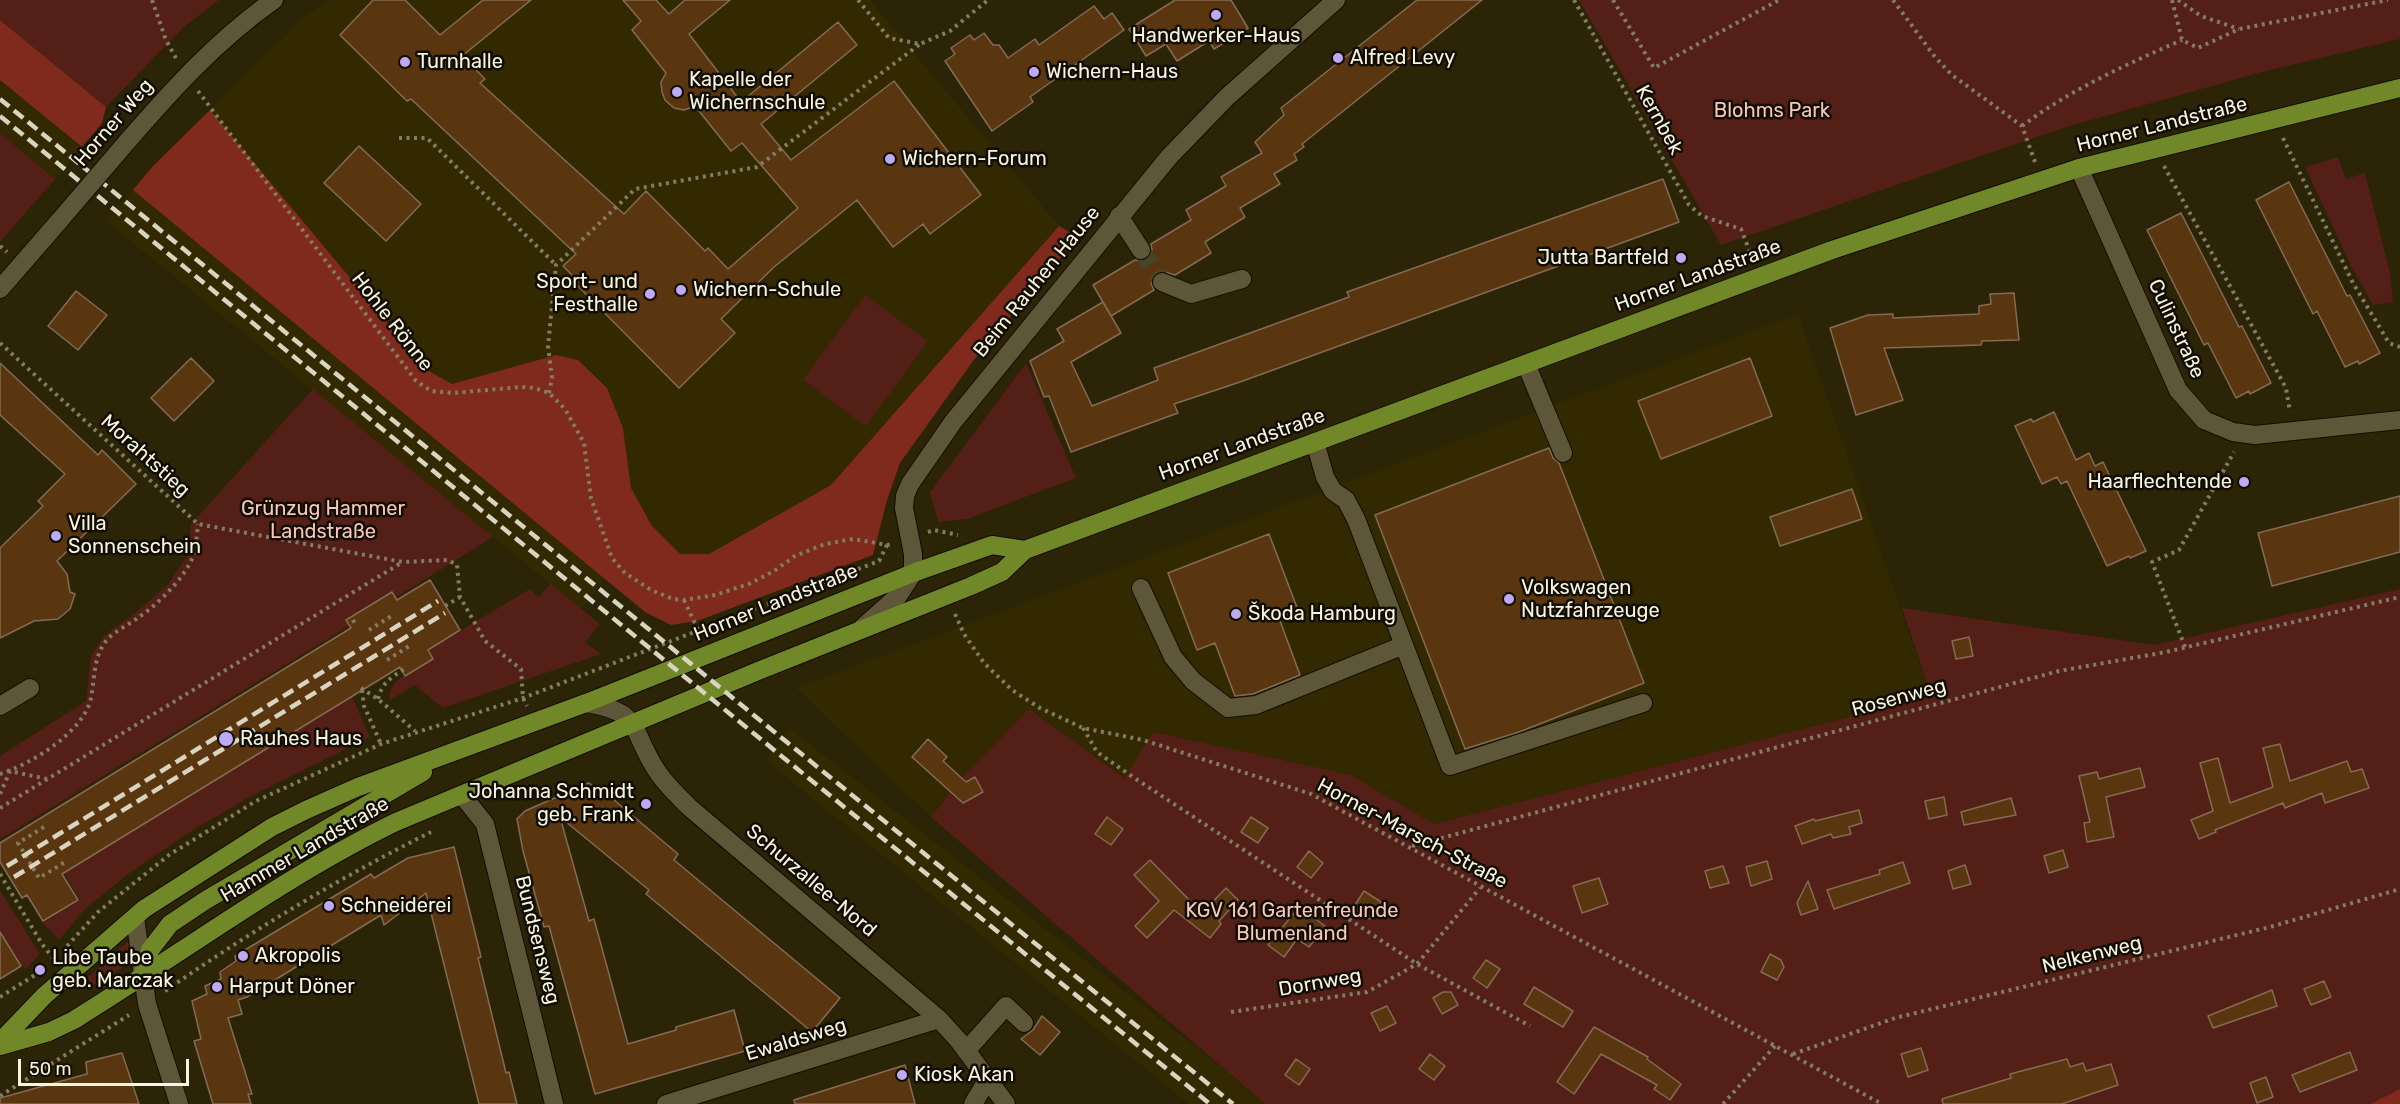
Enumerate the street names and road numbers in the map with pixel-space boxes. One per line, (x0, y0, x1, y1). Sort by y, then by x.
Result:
street label: Horner Weg (70, 74, 158, 172)
street label: Kernbek (1630, 81, 1688, 159)
street label: Horner Landstraße (2074, 92, 2250, 158)
street label: Beim Rauhen Hause (969, 202, 1105, 362)
street label: Horner Landstraße (1612, 235, 1784, 317)
street label: Hohle Rönne (346, 268, 438, 376)
street label: Culinstraße (2143, 276, 2209, 382)
street label: Horner Landstraße (1156, 404, 1328, 486)
street label: Morahtstieg (95, 410, 195, 502)
street label: Horner Landstraße (690, 559, 862, 647)
street label: Rosenweg (1849, 674, 1949, 722)
street label: Horner-Marsch-Straße (1313, 774, 1511, 894)
street label: Hammer Landstraße (217, 792, 393, 908)
street label: Schurzallee-Nord (741, 819, 881, 943)
street label: Bundsensweg (509, 873, 565, 1007)
street label: Nelkenweg (2040, 931, 2144, 979)
street label: Dornweg (1277, 964, 1363, 1002)
street label: Ewaldsweg (743, 1013, 849, 1067)

